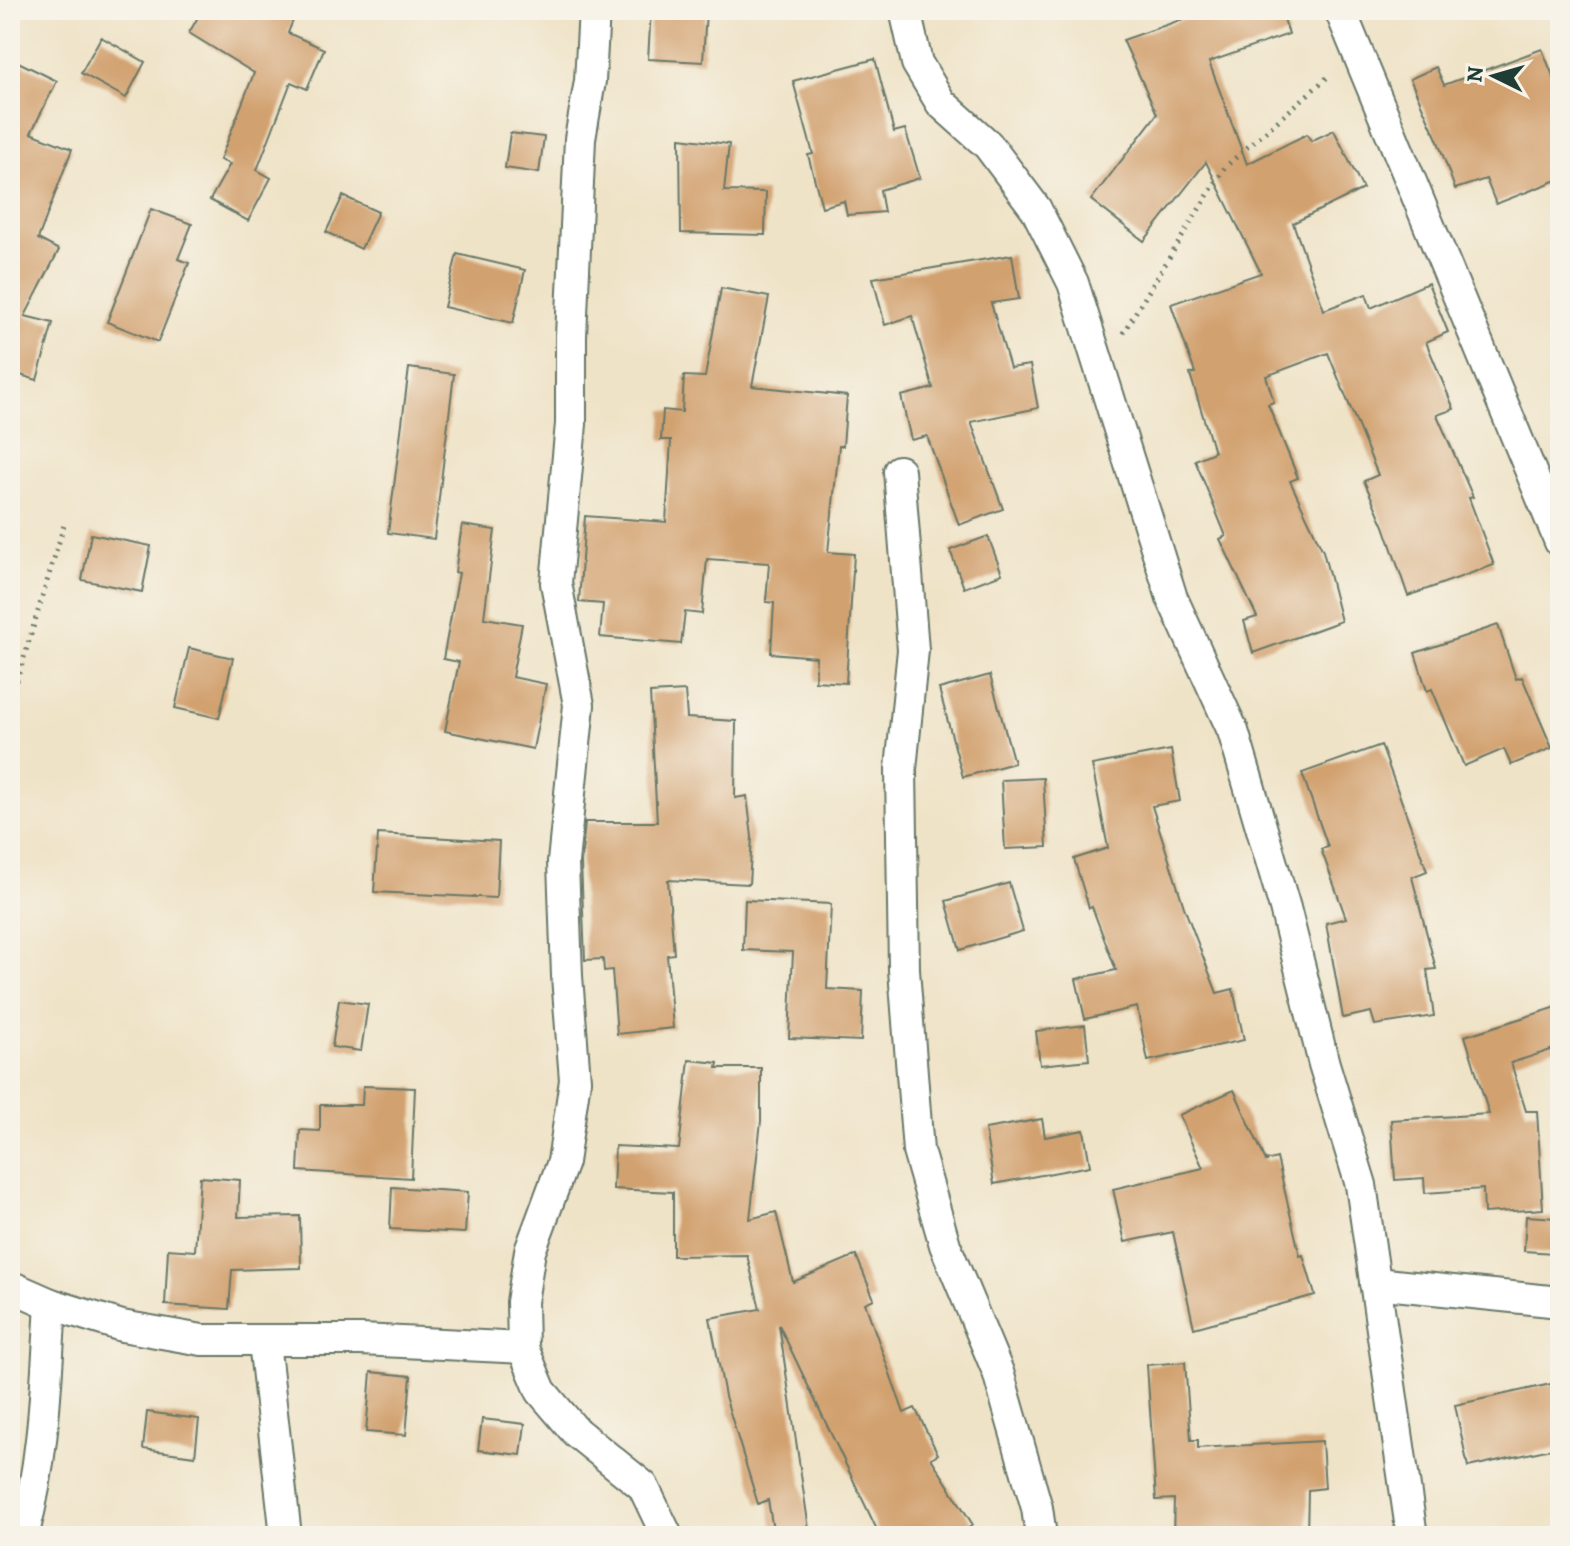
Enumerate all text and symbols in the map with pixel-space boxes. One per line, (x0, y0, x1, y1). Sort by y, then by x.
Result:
north arrow (1454, 36, 1534, 116)
text: N (1459, 65, 1491, 84)

